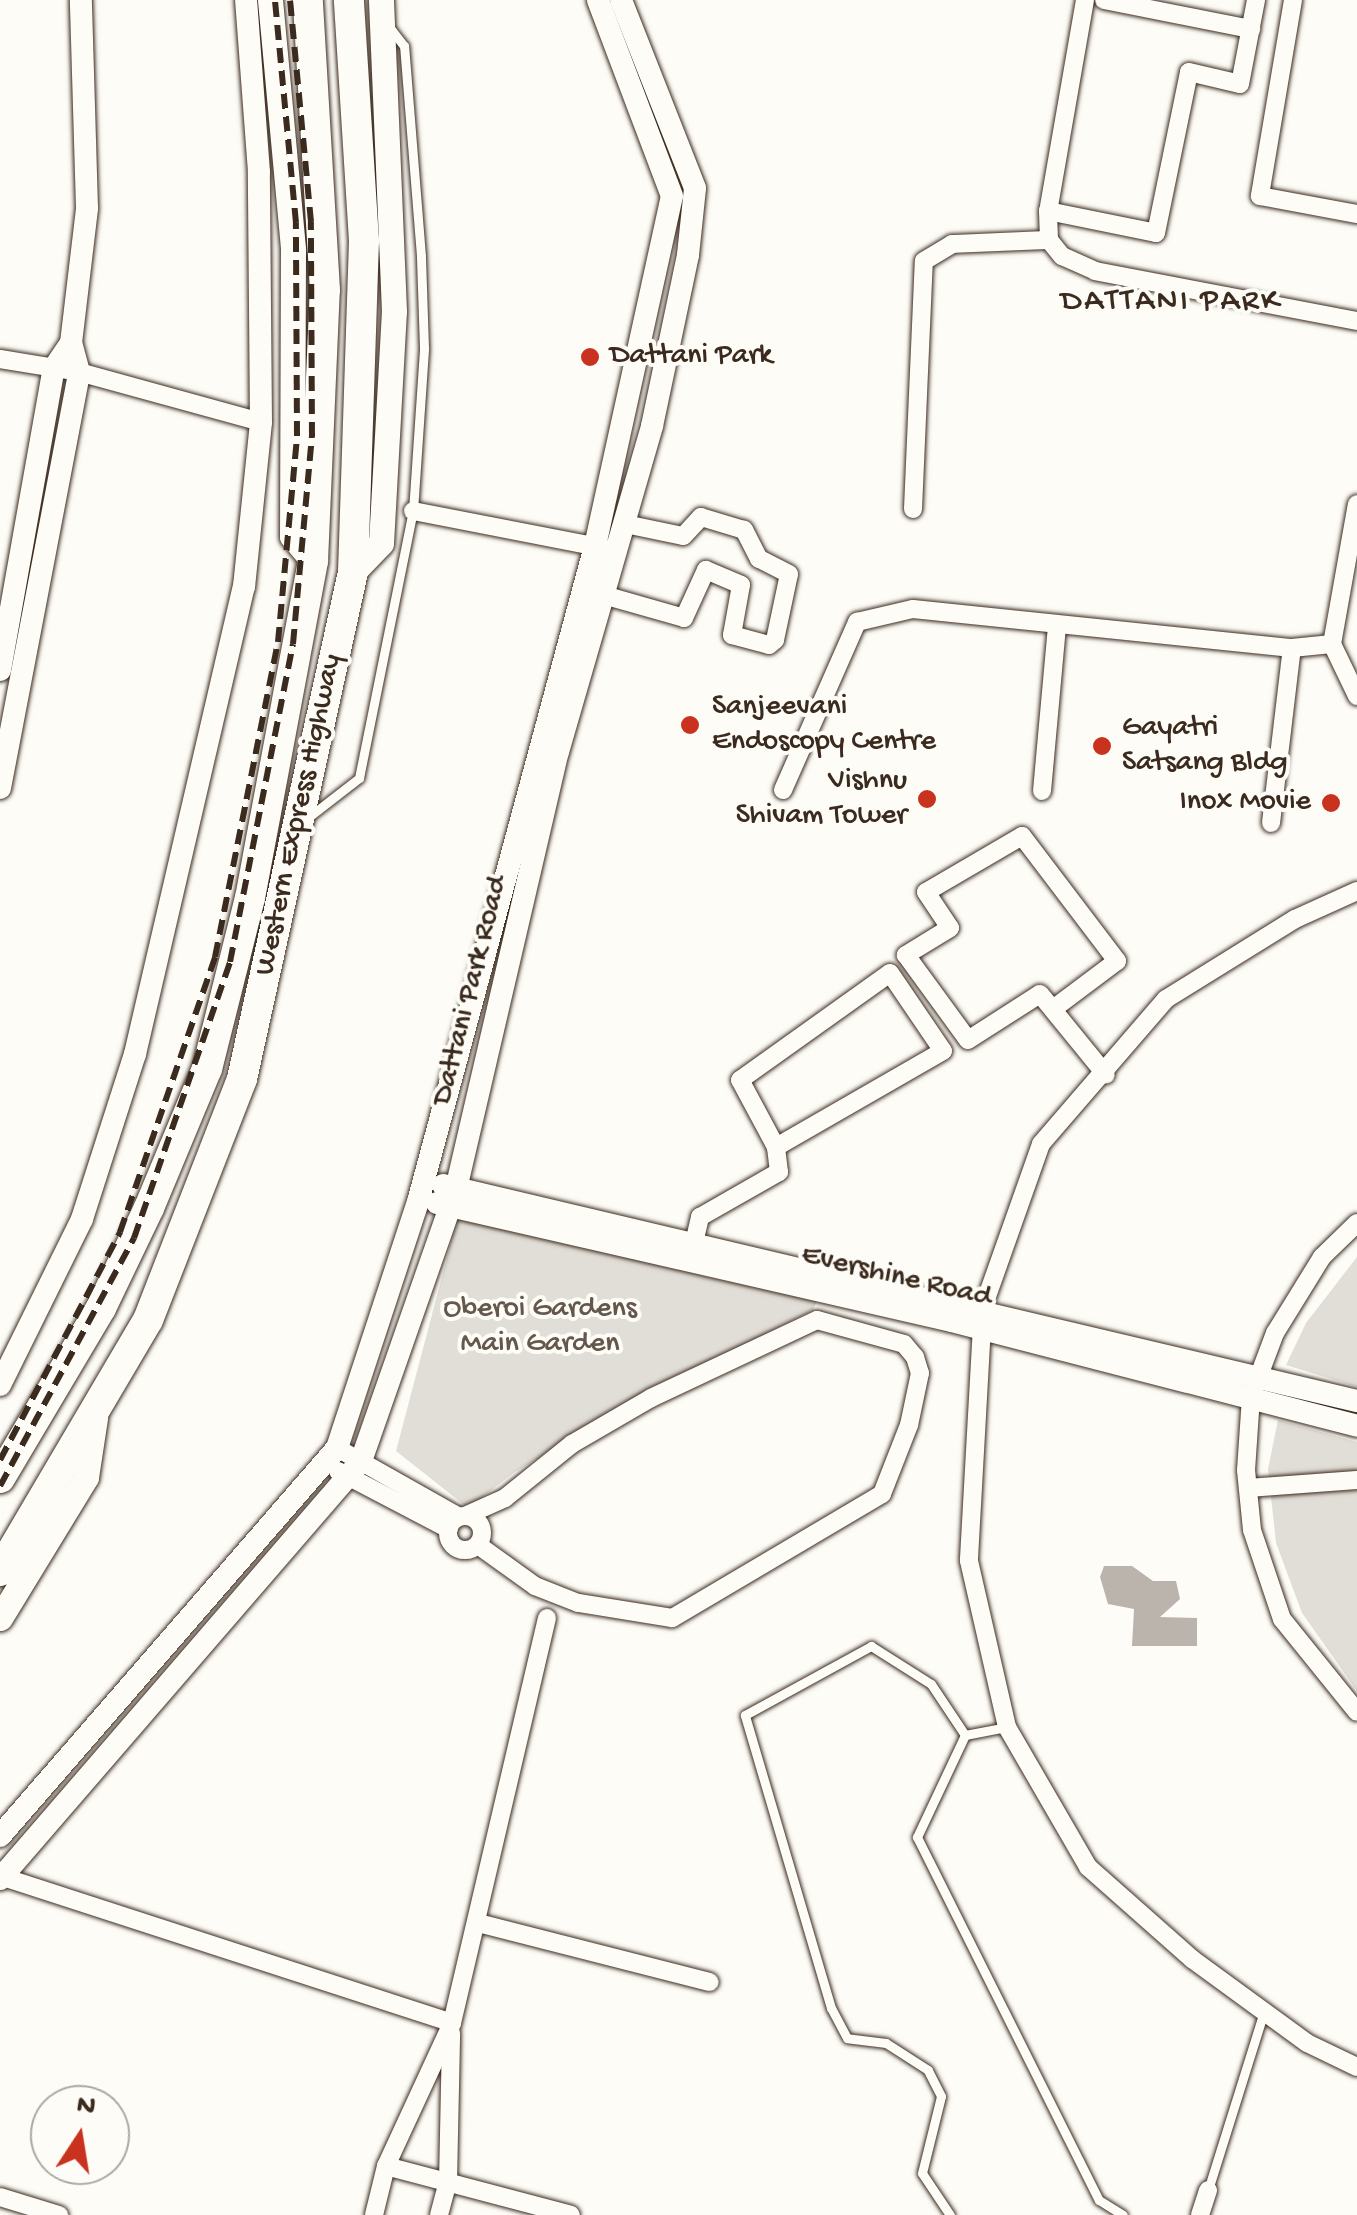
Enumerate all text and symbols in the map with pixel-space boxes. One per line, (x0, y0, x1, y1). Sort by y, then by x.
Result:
district label: DATTANI PARK (1061, 283, 1281, 321)
place label: Dattani Park (610, 339, 772, 375)
marker: Dattani Park (579, 346, 601, 368)
street label: Western Express Highway (248, 651, 352, 979)
place label: Sanjeevani Endoscopy Centre (712, 690, 936, 760)
place label: Gayatri Satsang Bldg (1122, 711, 1288, 782)
marker: Sanjeevani Endoscopy Centre (677, 712, 703, 738)
marker: Gayatri Satsang Bldg (1091, 735, 1113, 757)
place label: Vishnu Shivam Tower (736, 764, 907, 834)
place label: Inox Movie (1179, 785, 1311, 821)
marker: Vishnu Shivam Tower (916, 788, 938, 810)
marker: Inox Movie (1320, 792, 1342, 814)
street label: Dattani Park Road (426, 873, 518, 1109)
street label: Evershine Road (797, 1239, 995, 1317)
park label: Oberoi Gardens Main Garden (443, 1292, 637, 1362)
north arrow (30, 2085, 130, 2185)
text: N (74, 2089, 98, 2125)

